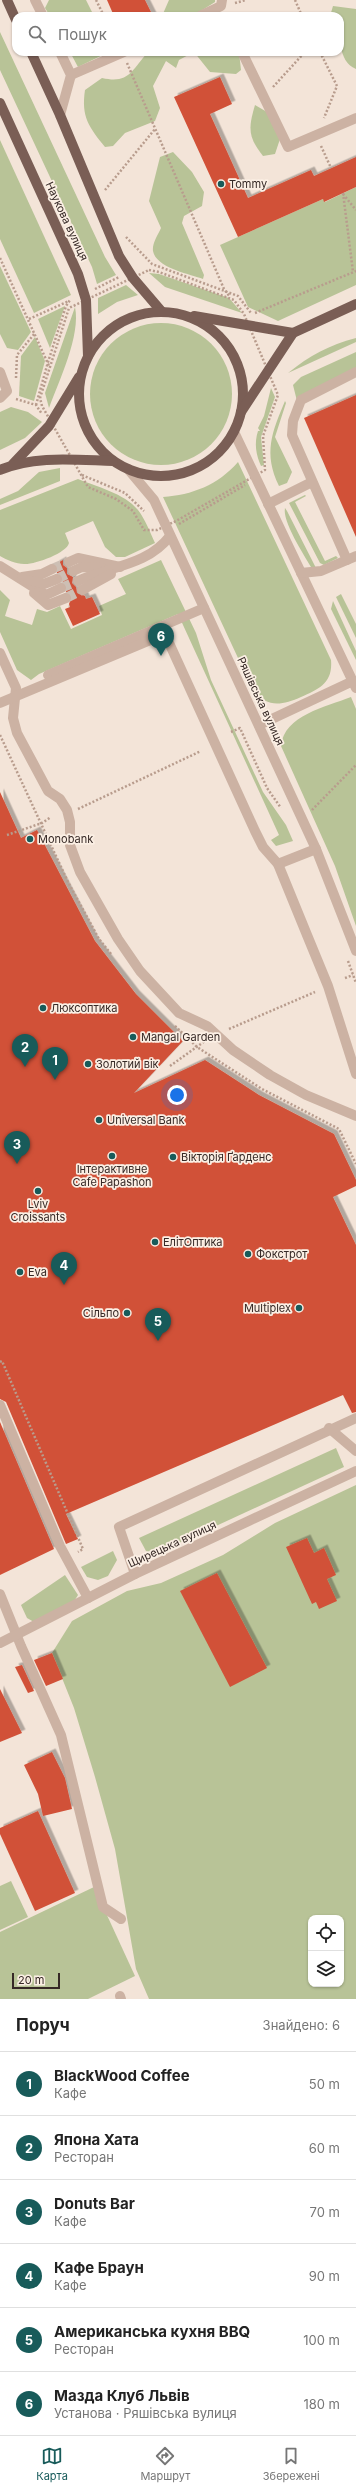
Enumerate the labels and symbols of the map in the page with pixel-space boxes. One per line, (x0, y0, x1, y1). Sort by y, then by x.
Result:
place label: Tommy (229, 177, 267, 191)
street label: Наукова вулиця (43, 179, 91, 263)
marker: Tommy (216, 179, 226, 189)
pin: 6 (148, 623, 174, 656)
street label: Ряшівська вулиця (234, 654, 288, 748)
place label: Monobank (38, 832, 93, 846)
marker: Monobank (25, 834, 35, 844)
place label: Люксоптика (51, 1001, 118, 1015)
marker: Люксоптика (38, 1003, 48, 1013)
place label: Mangal Garden (141, 1030, 220, 1044)
marker: Mangal Garden (128, 1032, 138, 1042)
pin: 2 (12, 1034, 38, 1067)
pin: 1 (42, 1047, 68, 1080)
place label: Золотий вік (96, 1057, 159, 1071)
marker: Золотий вік (83, 1059, 93, 1069)
your location (167, 1085, 187, 1105)
place label: Universal Bank (107, 1113, 185, 1127)
marker: Universal Bank (94, 1115, 104, 1125)
pin: 3 (4, 1131, 30, 1164)
place label: Вікторія Ґарденс (181, 1150, 272, 1164)
marker: Інтерактивне Cafe Papashon (107, 1151, 117, 1161)
marker: Вікторія Ґарденс (168, 1152, 178, 1162)
place label: Інтерактивне Cafe Papashon (72, 1162, 152, 1189)
marker: Lviv Croissants (33, 1186, 43, 1196)
place label: Lviv Croissants (11, 1197, 66, 1224)
place label: ЕлітОптика (163, 1235, 223, 1249)
marker: ЕлітОптика (150, 1237, 160, 1247)
place label: Фокстрот (256, 1247, 308, 1261)
marker: Фокстрот (243, 1249, 253, 1259)
pin: 4 (51, 1252, 77, 1285)
place label: Eva (28, 1265, 47, 1279)
marker: Eva (15, 1267, 25, 1277)
place label: Multiplex (244, 1301, 291, 1315)
marker: Multiplex (294, 1303, 304, 1313)
place label: Сільпо (83, 1306, 119, 1320)
marker: Сільпо (122, 1308, 132, 1318)
pin: 5 (145, 1308, 171, 1341)
street label: Щирецька вулиця (126, 1517, 218, 1571)
scale bar (12, 1971, 60, 1990)

